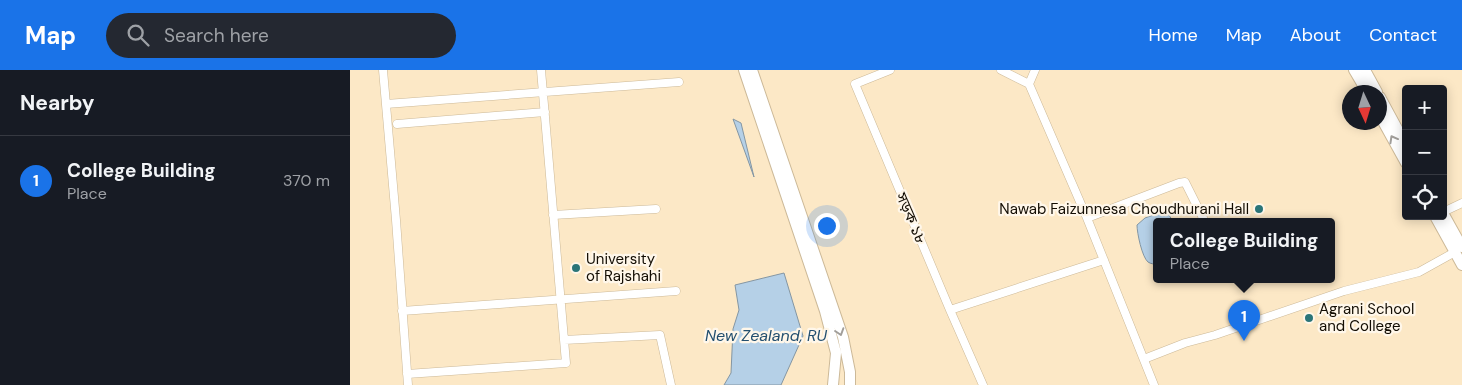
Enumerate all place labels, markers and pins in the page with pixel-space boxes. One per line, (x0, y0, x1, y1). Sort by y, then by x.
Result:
place label: Nawab Faizunnesa Choudhurani Hall (999, 199, 1249, 219)
marker: Nawab Faizunnesa Choudhurani Hall (1253, 203, 1265, 215)
place label: University of Rajshahi (586, 249, 661, 286)
marker: University of Rajshahi (570, 262, 582, 274)
place label: Agrani School and College (1319, 299, 1414, 336)
pin: 1 (1228, 300, 1260, 341)
marker: Agrani School and College (1303, 312, 1315, 324)

